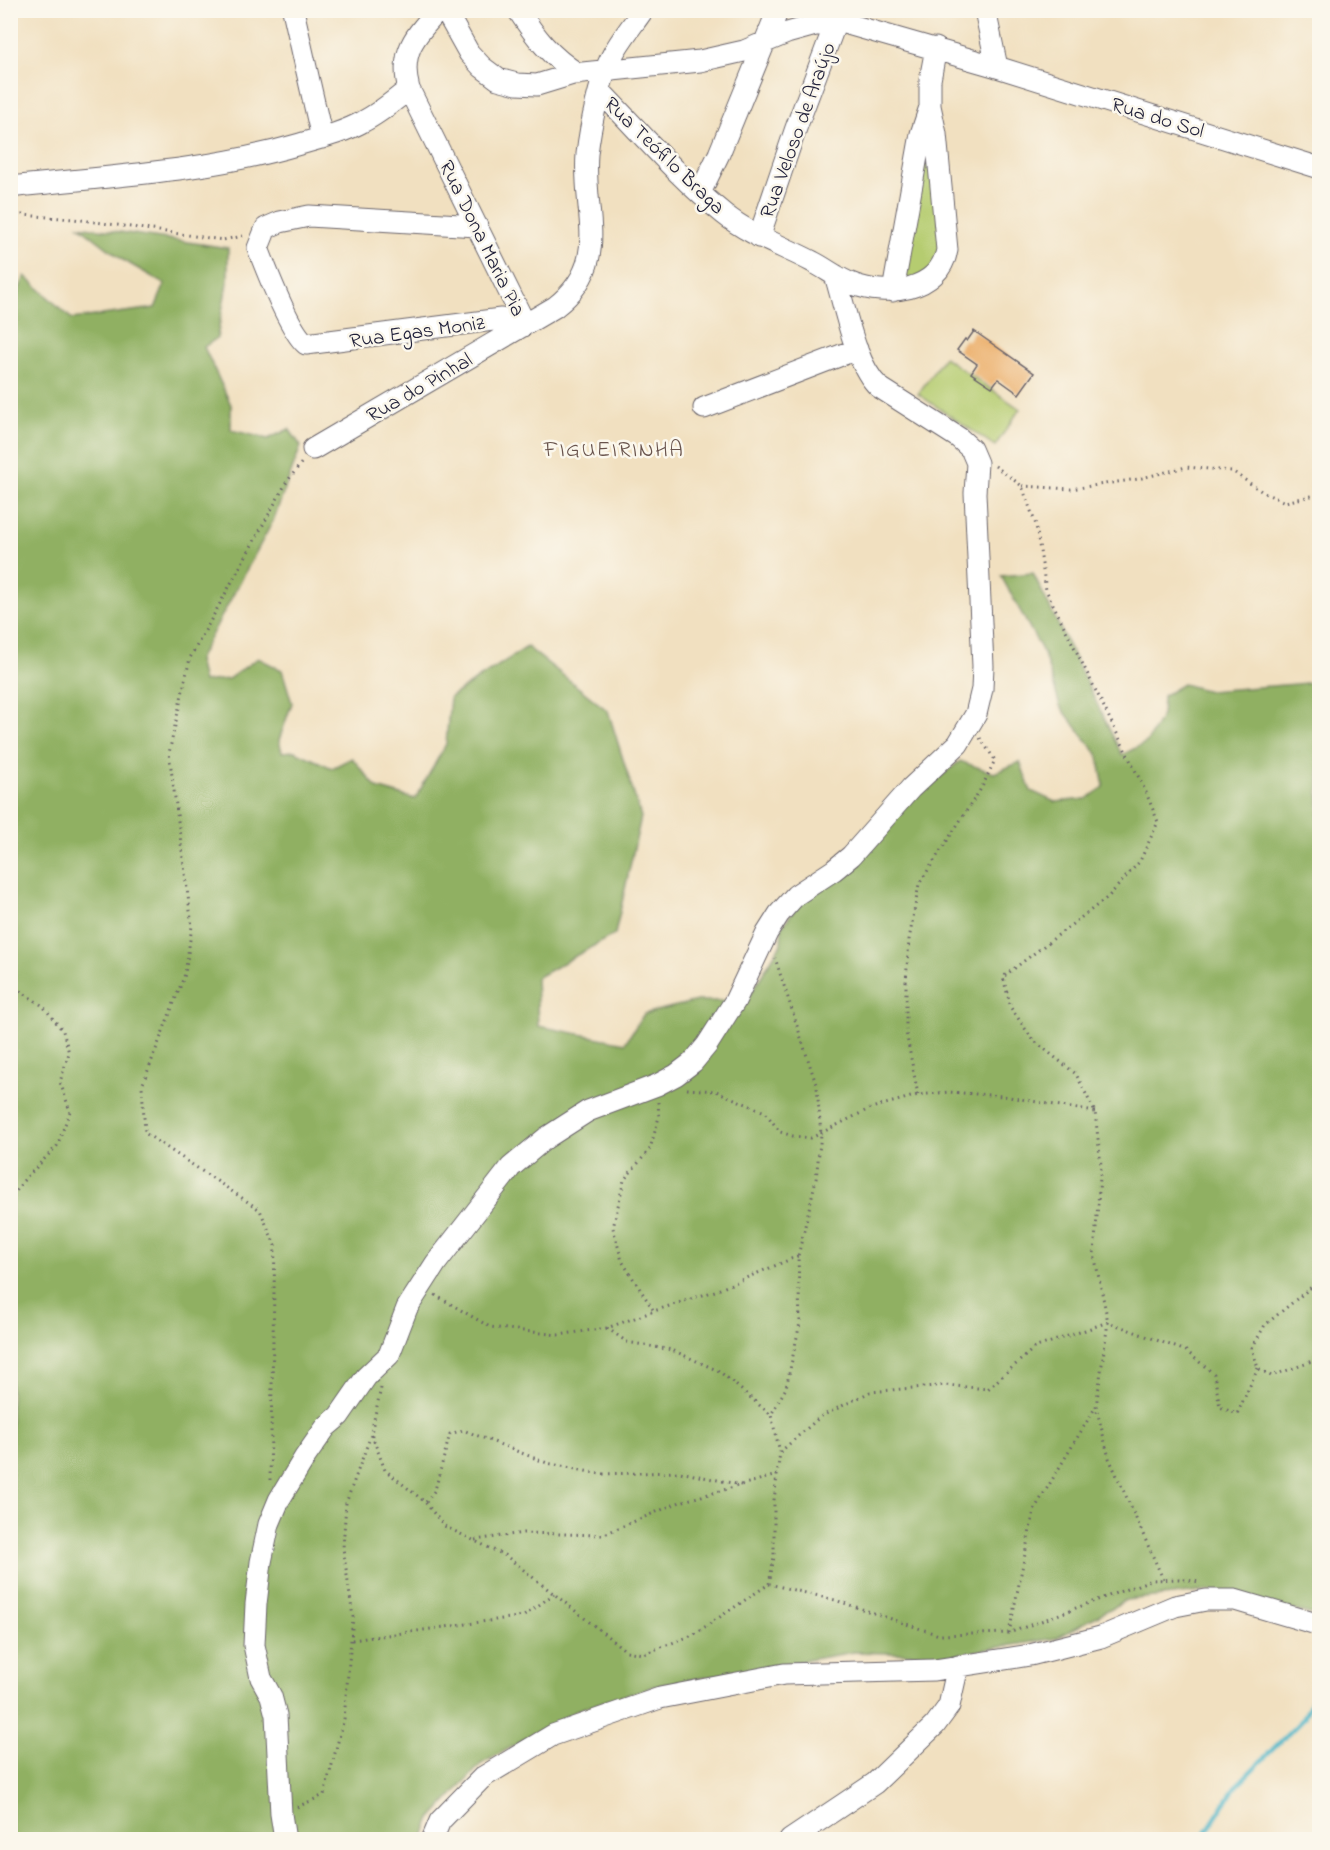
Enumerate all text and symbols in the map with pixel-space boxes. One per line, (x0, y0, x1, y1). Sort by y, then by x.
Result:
street label: Rua Veloso de Araújo (753, 39, 845, 223)
street label: Rua Teófilo Braga (595, 91, 731, 224)
street label: Rua do Sol (1107, 91, 1207, 147)
street label: Rua Dona Maria Pia (430, 156, 532, 322)
street label: Rua Egas Moniz (348, 309, 487, 359)
street label: Rua do Pinhal (361, 346, 479, 431)
district label: FIGUEIRINHA (543, 435, 684, 467)

